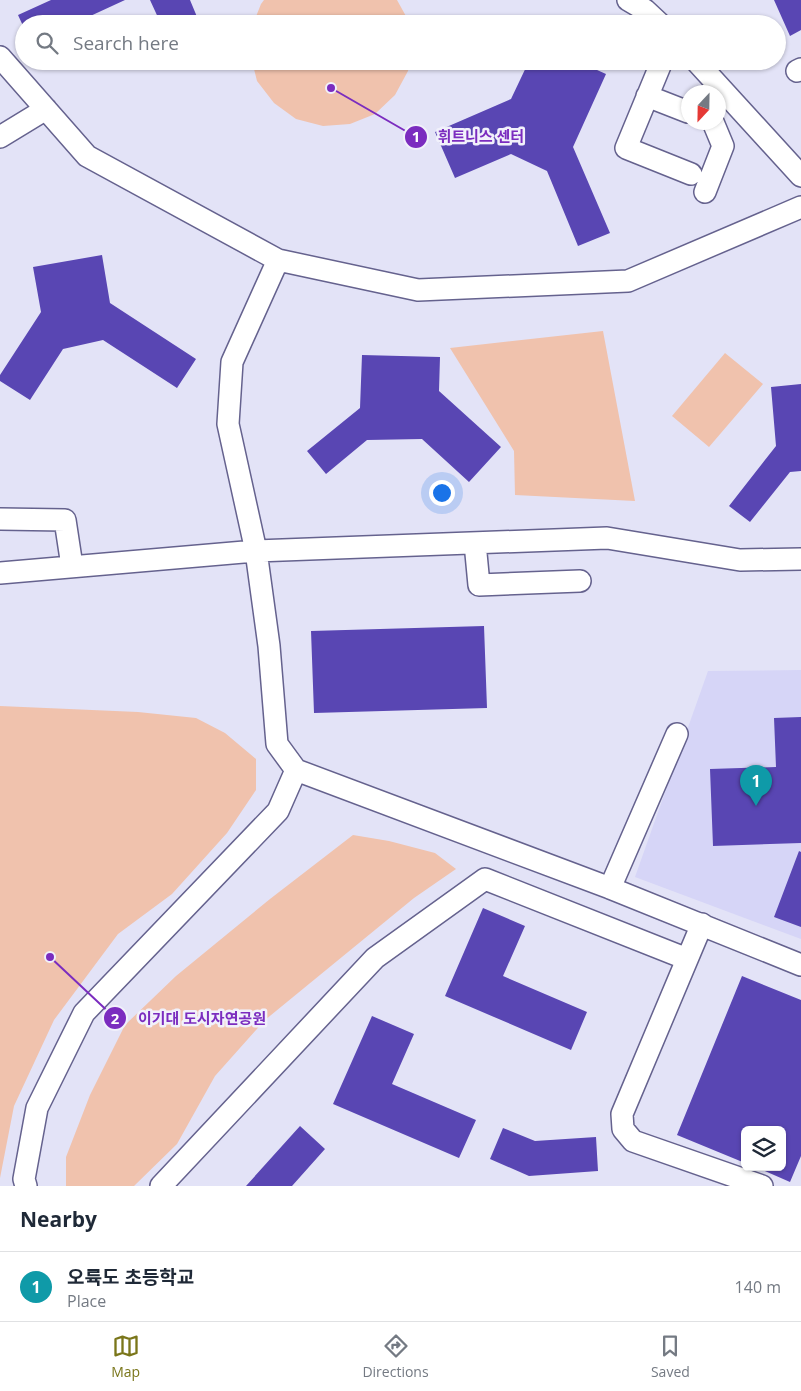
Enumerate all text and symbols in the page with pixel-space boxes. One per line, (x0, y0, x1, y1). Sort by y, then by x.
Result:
search box (15, 15, 786, 70)
icon: search (33, 29, 61, 57)
text: Search here (73, 30, 179, 56)
north arrow (681, 85, 726, 130)
callout: 휘트니스 센터 (403, 122, 535, 152)
text: 1 (412, 126, 420, 146)
text: 휘트니스 센터 (438, 126, 524, 146)
your location (429, 480, 455, 506)
pin: 1 (740, 765, 772, 806)
callout: 이기대 도시자연공원 (103, 1003, 276, 1033)
text: 2 (111, 1008, 120, 1028)
text: 이기대 도시자연공원 (138, 1008, 266, 1028)
map controls (741, 1126, 786, 1171)
button: layers (741, 1126, 786, 1171)
text: Nearby (20, 1205, 97, 1233)
text: 오륙도 초등학교 (67, 1264, 194, 1290)
text: 1 (31, 1276, 41, 1298)
text: 140 m (735, 1276, 781, 1298)
text: Place (67, 1290, 106, 1312)
tab: Map (111, 1332, 140, 1381)
tab: Directions (362, 1332, 429, 1381)
tab: Saved (651, 1332, 690, 1381)

